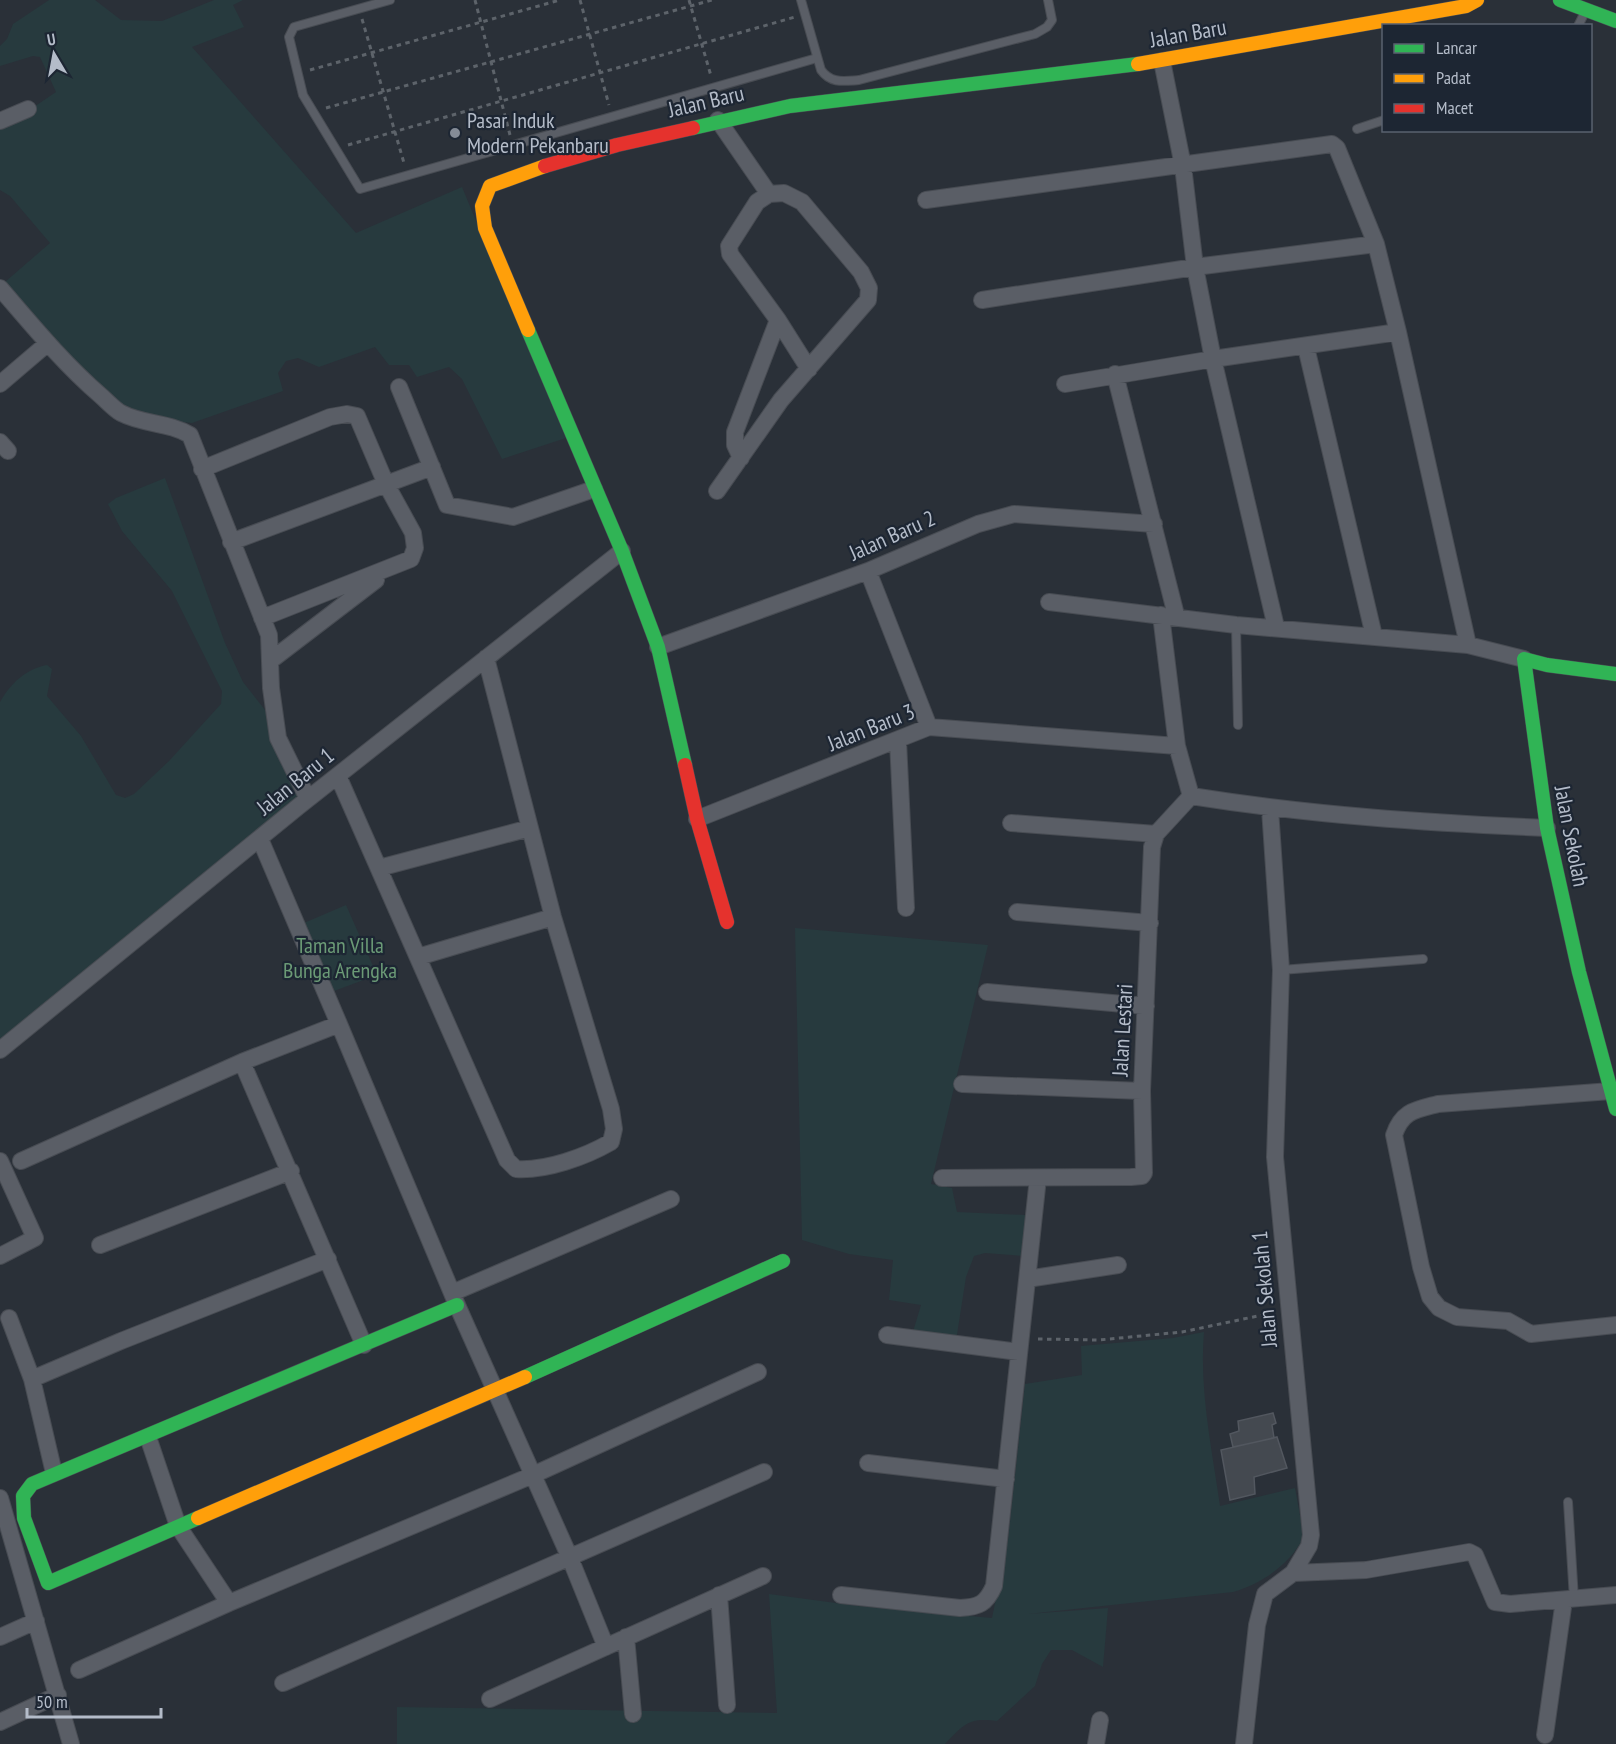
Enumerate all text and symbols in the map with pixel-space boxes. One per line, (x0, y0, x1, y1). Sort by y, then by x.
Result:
street label: Jalan Baru (1147, 13, 1228, 54)
north arrow (24, 24, 84, 84)
legend (1382, 24, 1592, 132)
text: U (46, 29, 57, 50)
text: Lancar (1436, 36, 1477, 59)
text: Padat (1436, 66, 1471, 89)
street label: Jalan Baru (664, 79, 747, 124)
text: Macet (1436, 96, 1473, 119)
place label: Pasar Induk Modern Pekanbaru (467, 106, 609, 159)
marker: Pasar Induk Modern Pekanbaru (448, 126, 462, 140)
street label: Jalan Baru 2 (844, 504, 940, 567)
street label: Jalan Baru 3 (822, 697, 919, 758)
street label: Jalan Baru 1 (250, 741, 339, 821)
street label: Jalan Sekolah (1548, 782, 1596, 889)
park label: Taman Villa Bunga Arengka (283, 931, 397, 984)
street label: Jalan Lestari (1106, 983, 1138, 1078)
street label: Jalan Sekolah 1 (1245, 1230, 1283, 1349)
scale bar (27, 1681, 160, 1719)
text: 50 m (36, 1690, 68, 1713)

